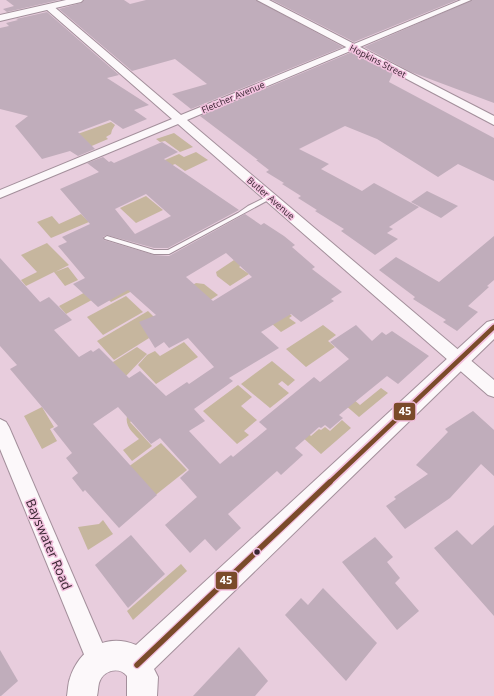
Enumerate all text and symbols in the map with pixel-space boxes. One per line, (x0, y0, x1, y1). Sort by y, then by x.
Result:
street label: Hopkins Street (347, 41, 409, 81)
street label: Fletcher Avenue (199, 78, 267, 116)
street label: Butler Avenue (244, 174, 298, 222)
line badge: 45 (393, 402, 416, 421)
text: 45 (399, 403, 411, 418)
street label: Bayswater Road (22, 496, 76, 592)
unlabelled marker (252, 547, 262, 557)
line badge: 45 (215, 571, 238, 590)
text: 45 (220, 572, 232, 587)

